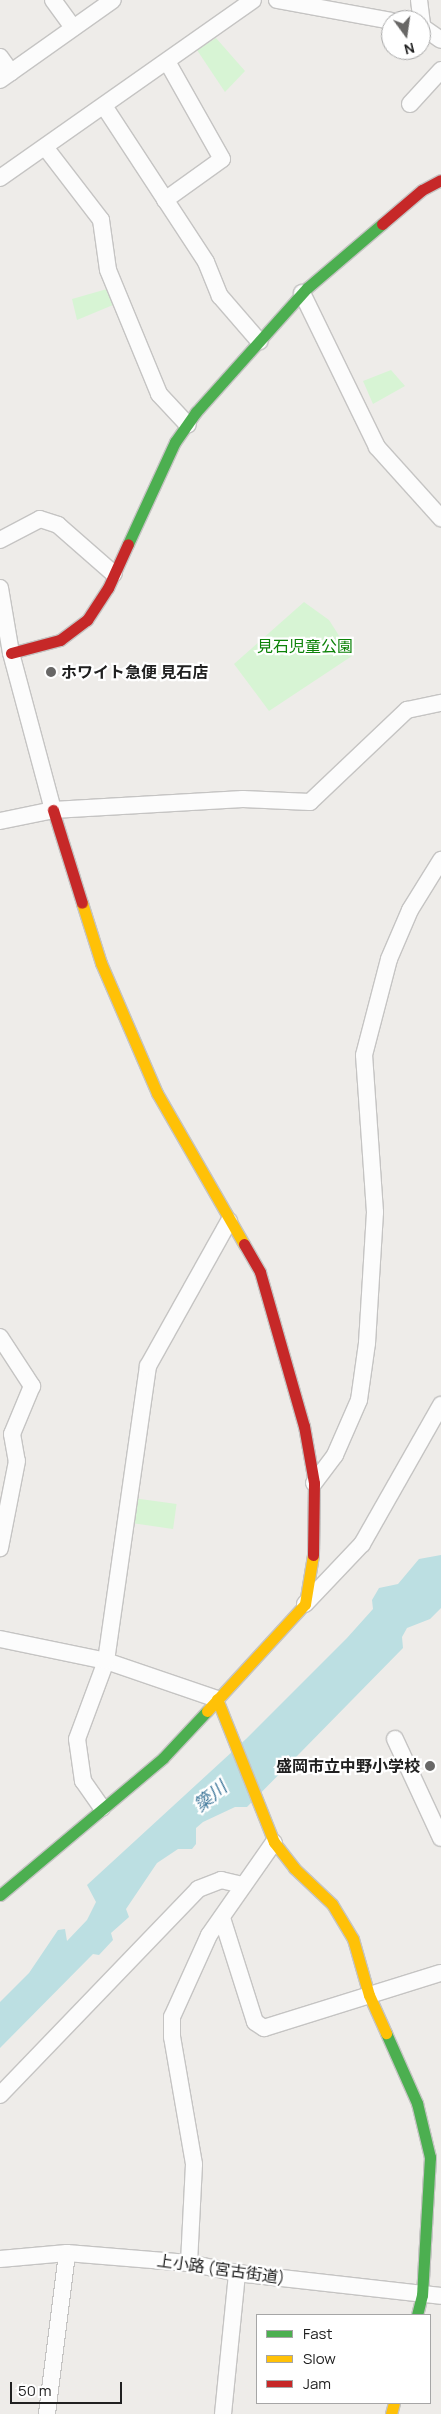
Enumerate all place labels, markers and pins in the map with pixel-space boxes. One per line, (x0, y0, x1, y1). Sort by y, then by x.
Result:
place label: ホワイト急便 見石店 (61, 662, 208, 682)
marker: ホワイト急便 見石店 (45, 666, 57, 678)
place label: 盛岡市立中野小学校 (276, 1756, 420, 1776)
marker: 盛岡市立中野小学校 (424, 1760, 436, 1772)

